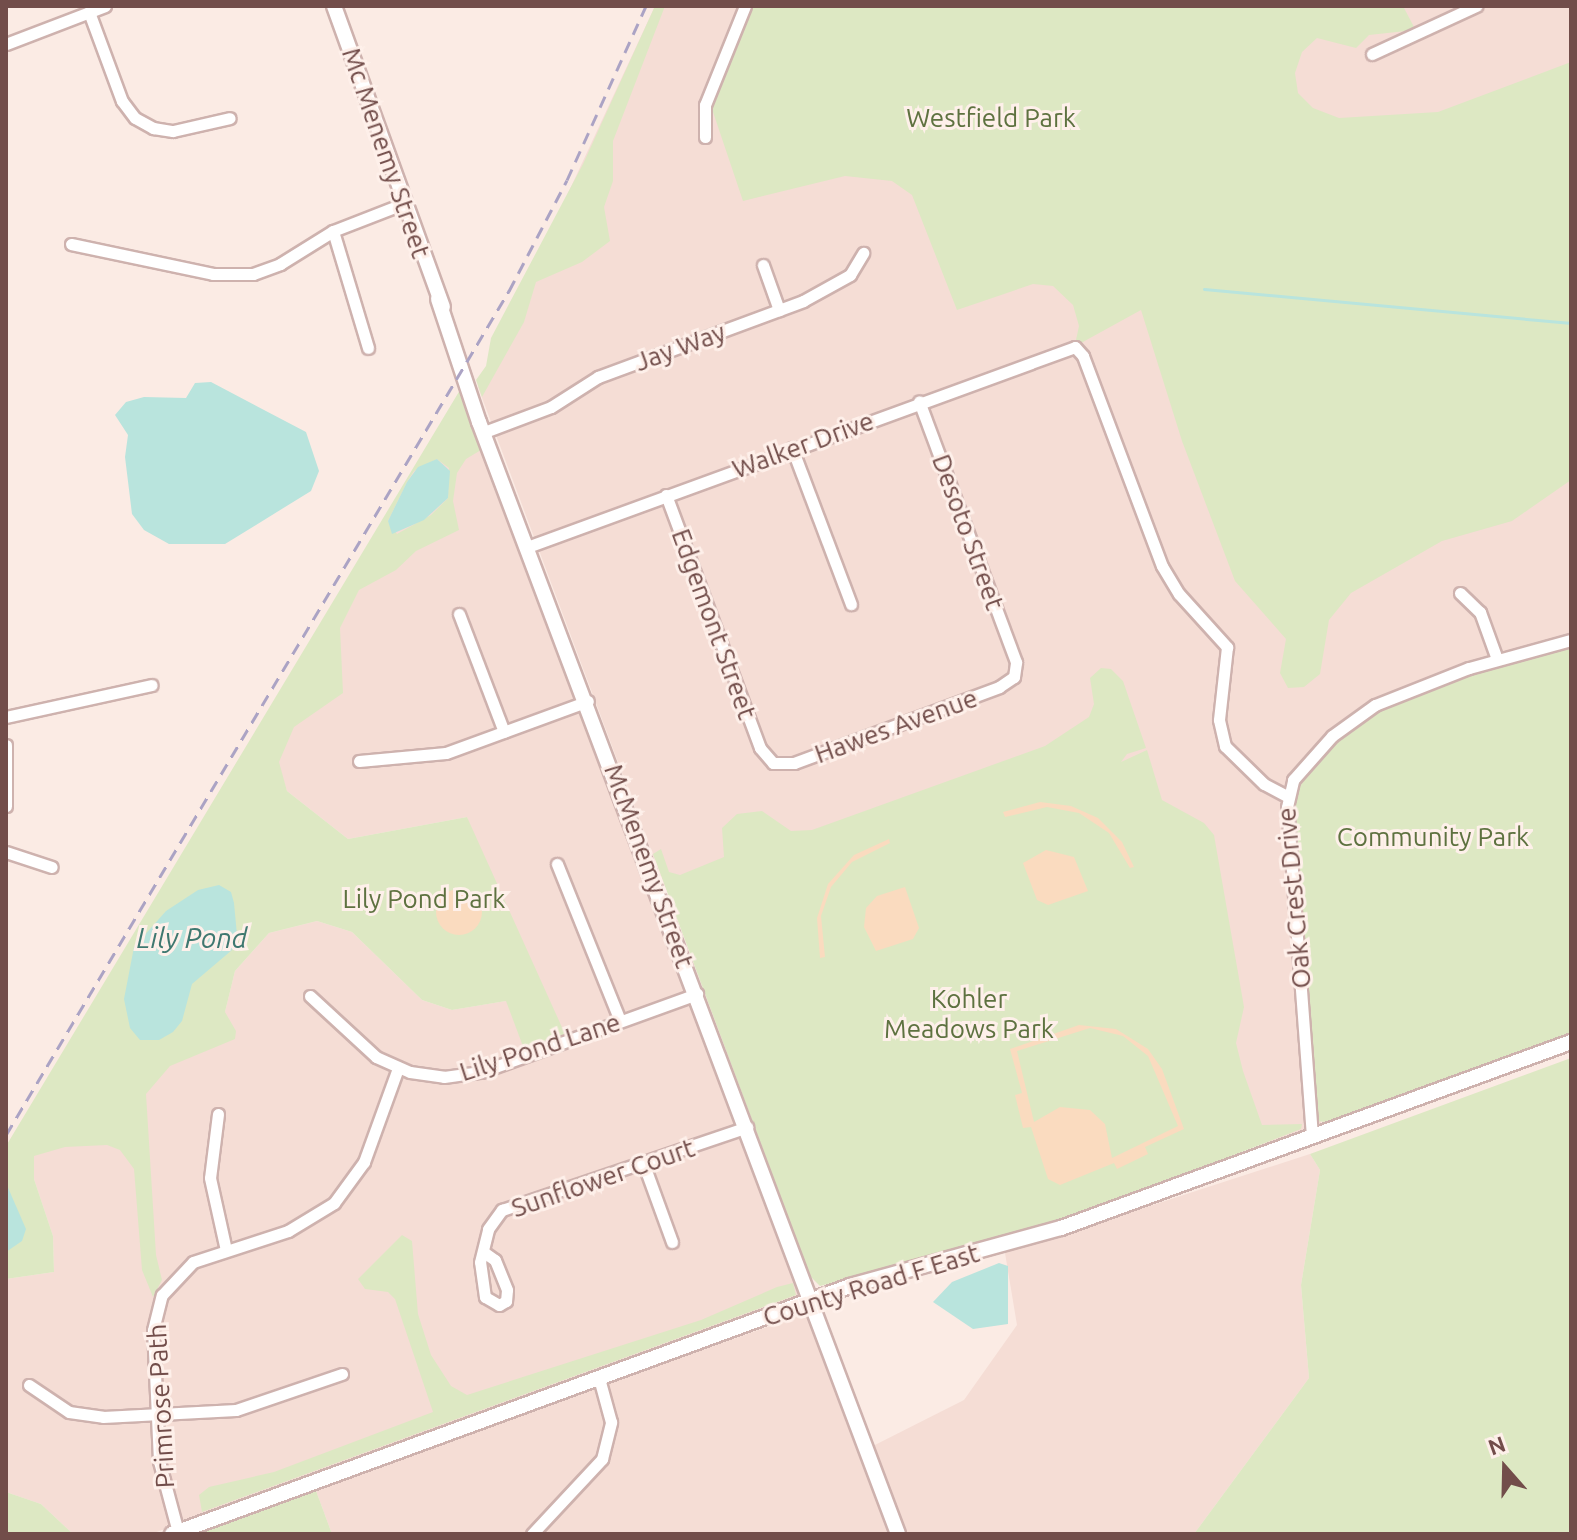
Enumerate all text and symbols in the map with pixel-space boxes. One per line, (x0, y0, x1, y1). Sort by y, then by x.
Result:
street label: Mc Menemy Street (335, 44, 437, 262)
park label: Westfield Park (906, 102, 1076, 134)
street label: Jay Way (630, 316, 730, 378)
street label: Walker Drive (728, 405, 878, 485)
street label: Desoto Street (925, 450, 1011, 614)
street label: Edgemont Street (665, 525, 763, 723)
street label: Hawes Avenue (810, 682, 982, 770)
street label: McMenemy Street (598, 760, 700, 972)
street label: Oak Crest Drive (1271, 806, 1317, 990)
park label: Community Park (1337, 821, 1529, 853)
park label: Lily Pond Park (343, 883, 505, 915)
water label: Lily Pond (137, 921, 247, 955)
park label: Kohler Meadows Park (884, 983, 1054, 1044)
street label: Lily Pond Lane (456, 1006, 624, 1088)
street label: Sunflower Court (507, 1132, 699, 1224)
street label: County Road F East (759, 1237, 983, 1333)
street label: Primrose Path (141, 1323, 181, 1489)
north arrow (1465, 1428, 1545, 1508)
text: N (1485, 1430, 1509, 1460)

